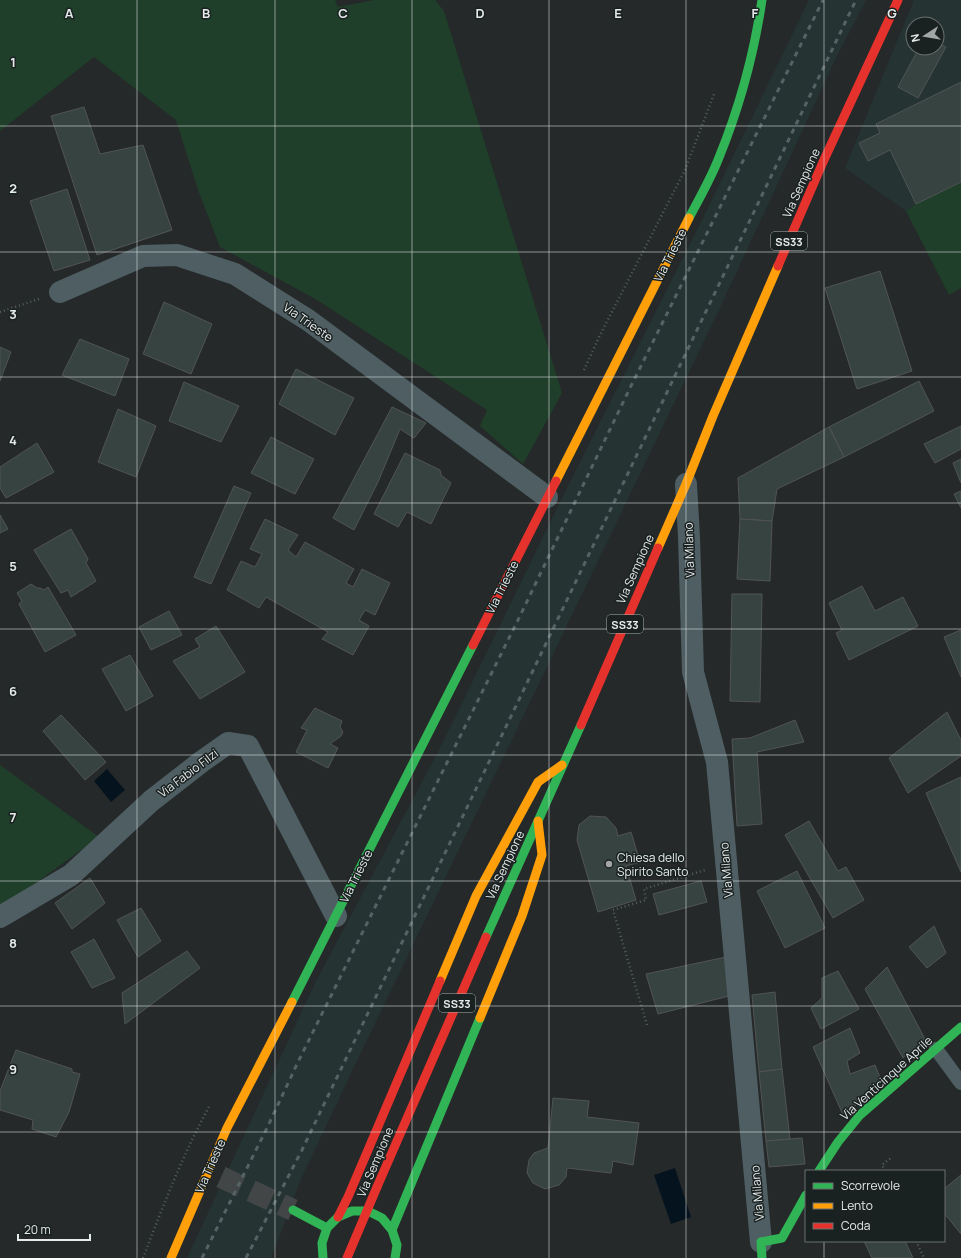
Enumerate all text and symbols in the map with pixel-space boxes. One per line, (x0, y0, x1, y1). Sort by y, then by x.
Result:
text: A (65, 4, 74, 22)
text: B (202, 4, 210, 22)
text: C (338, 4, 348, 22)
text: D (475, 4, 485, 22)
text: E (614, 4, 622, 22)
text: F (752, 4, 759, 22)
text: G (887, 4, 897, 22)
north arrow (905, 16, 945, 56)
text: N (907, 33, 923, 44)
text: 1 (10, 53, 16, 71)
street label: Via Sempione (778, 146, 824, 220)
text: 2 (9, 179, 17, 197)
street label: Via Trieste (649, 226, 691, 284)
road number: SS33 (771, 232, 807, 250)
street label: Via Trieste (280, 299, 336, 345)
text: 3 (9, 305, 17, 323)
text: 4 (9, 431, 17, 449)
street label: Via Milano (680, 522, 698, 578)
street label: Via Sempione (612, 532, 658, 606)
text: 5 (9, 557, 17, 575)
street label: Via Trieste (481, 558, 523, 616)
road number: SS33 (607, 615, 643, 633)
text: 6 (9, 682, 17, 700)
street label: Via Fabio Filzi (154, 745, 222, 801)
text: 7 (10, 808, 17, 826)
street label: Via Sempione (482, 828, 528, 902)
street label: Via Milano (715, 842, 737, 898)
street label: Via Trieste (335, 847, 377, 905)
place label: Chiesa dello Spirito Santo (617, 849, 688, 880)
marker: Chiesa dello Spirito Santo (604, 859, 614, 869)
text: 8 (9, 934, 17, 952)
road number: SS33 (439, 994, 475, 1012)
street label: Via Venticinque Aprile (836, 1032, 936, 1124)
text: 9 (9, 1060, 17, 1078)
street label: Via Sempione (353, 1124, 397, 1200)
street label: Via Trieste (191, 1136, 229, 1196)
street label: Via Milano (746, 1165, 768, 1221)
legend (805, 1170, 945, 1242)
text: Scorrevole (841, 1177, 900, 1194)
text: Lento (841, 1197, 873, 1214)
scale bar (18, 1216, 90, 1242)
text: Coda (841, 1217, 870, 1234)
text: 20 m (24, 1221, 51, 1238)

